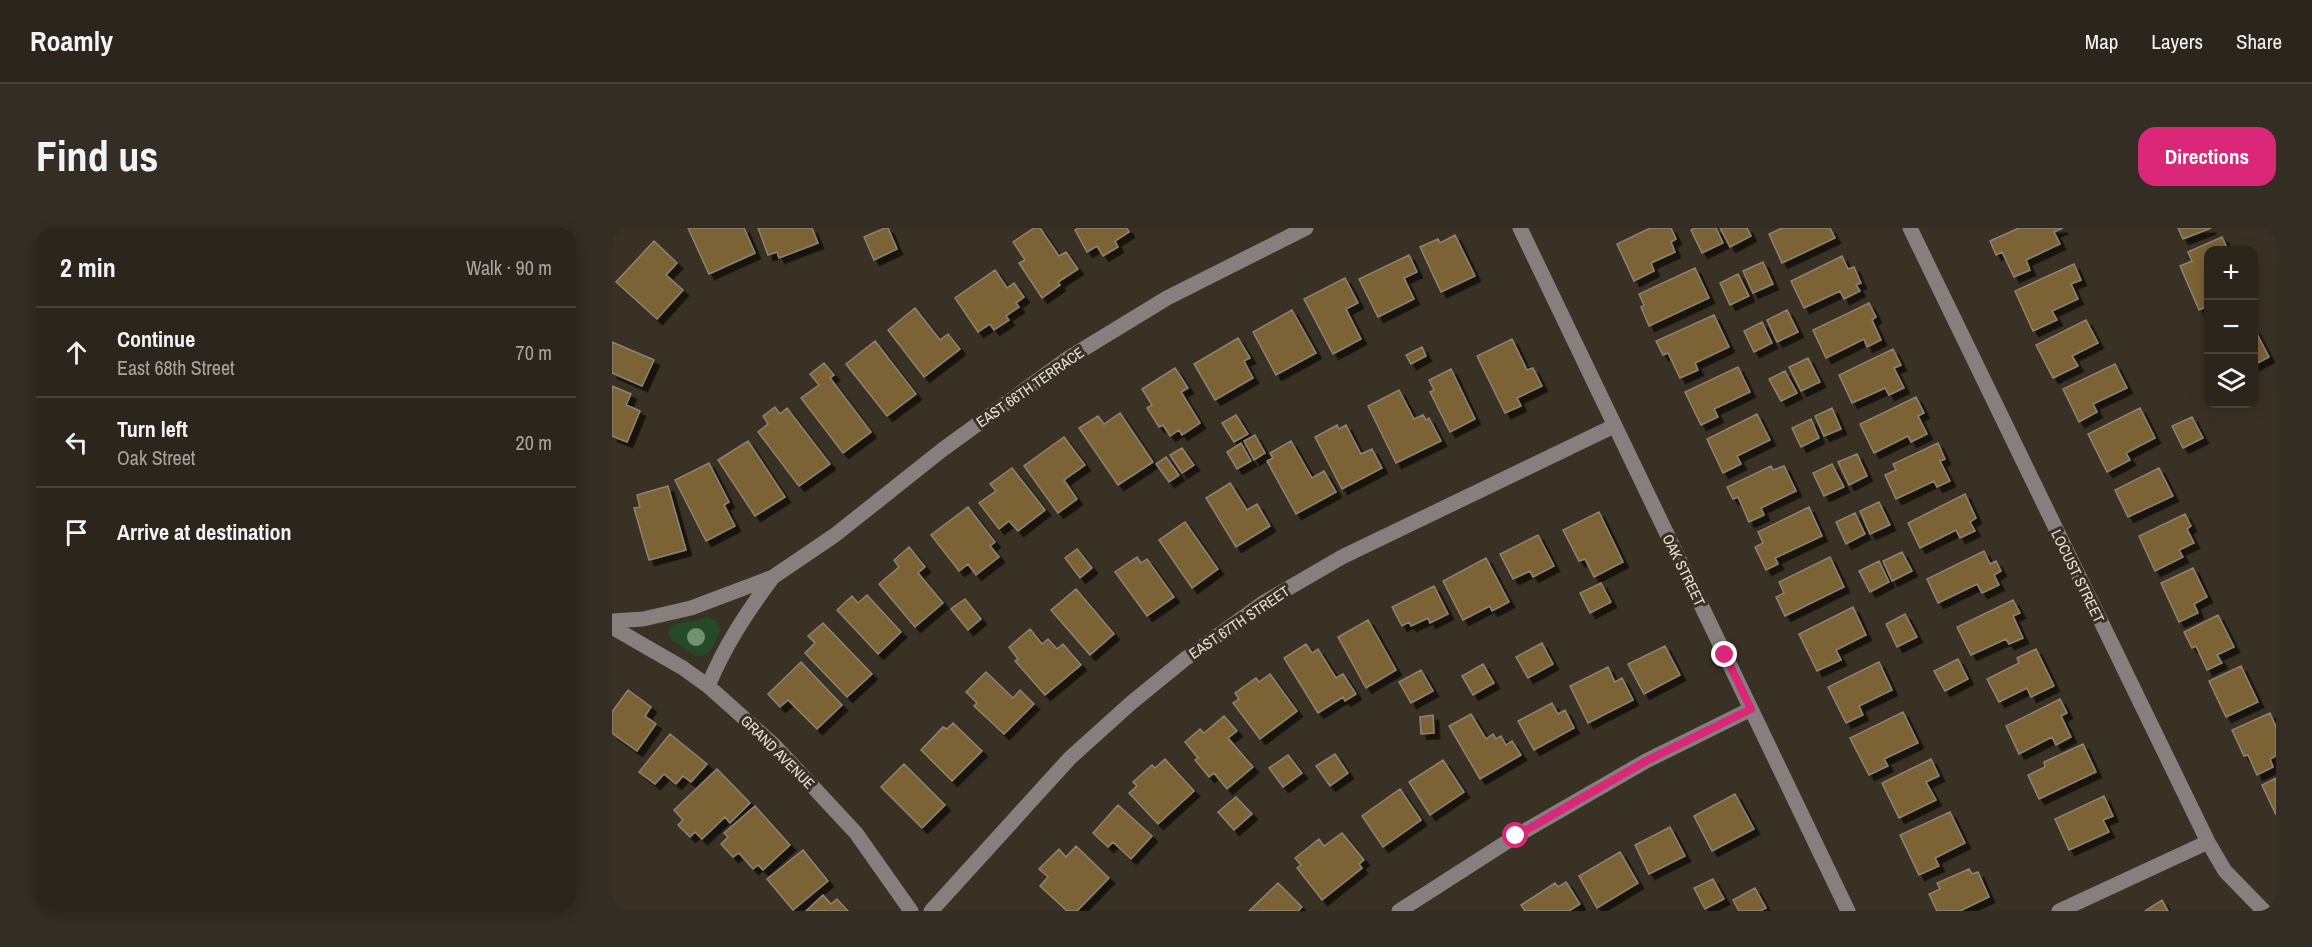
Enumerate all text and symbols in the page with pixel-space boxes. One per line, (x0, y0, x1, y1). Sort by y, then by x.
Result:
text: Roamly (30, 22, 113, 60)
text: Map (2085, 27, 2118, 56)
text: Layers (2151, 27, 2203, 56)
text: Share (2236, 27, 2282, 56)
button: Directions (2138, 127, 2276, 186)
text: Find us (36, 128, 158, 184)
map controls (2204, 246, 2258, 408)
button: + (2204, 246, 2258, 300)
text: 2 min (60, 250, 116, 285)
text: Walk · 90 m (466, 254, 552, 281)
button: − (2204, 300, 2258, 354)
text: Continue (117, 324, 195, 354)
icon: ahead (60, 336, 93, 369)
text: 70 m (516, 339, 552, 366)
street label: EAST 66TH TERRACE (972, 342, 1088, 432)
text: East 68th Street (117, 354, 235, 381)
button: layers (2204, 354, 2258, 408)
text: Turn left (117, 414, 188, 444)
icon: left (60, 426, 93, 459)
text: 20 m (516, 429, 552, 456)
text: Oak Street (117, 444, 195, 471)
icon: arrive (60, 516, 93, 549)
text: Arrive at destination (117, 517, 291, 547)
street label: LOCUST STREET (2046, 526, 2110, 627)
street label: OAK STREET (1657, 530, 1711, 610)
street label: EAST 67TH STREET (1184, 580, 1294, 664)
route end (1711, 641, 1737, 667)
street label: GRAND AVENUE (736, 710, 820, 794)
route start (1502, 822, 1528, 848)

